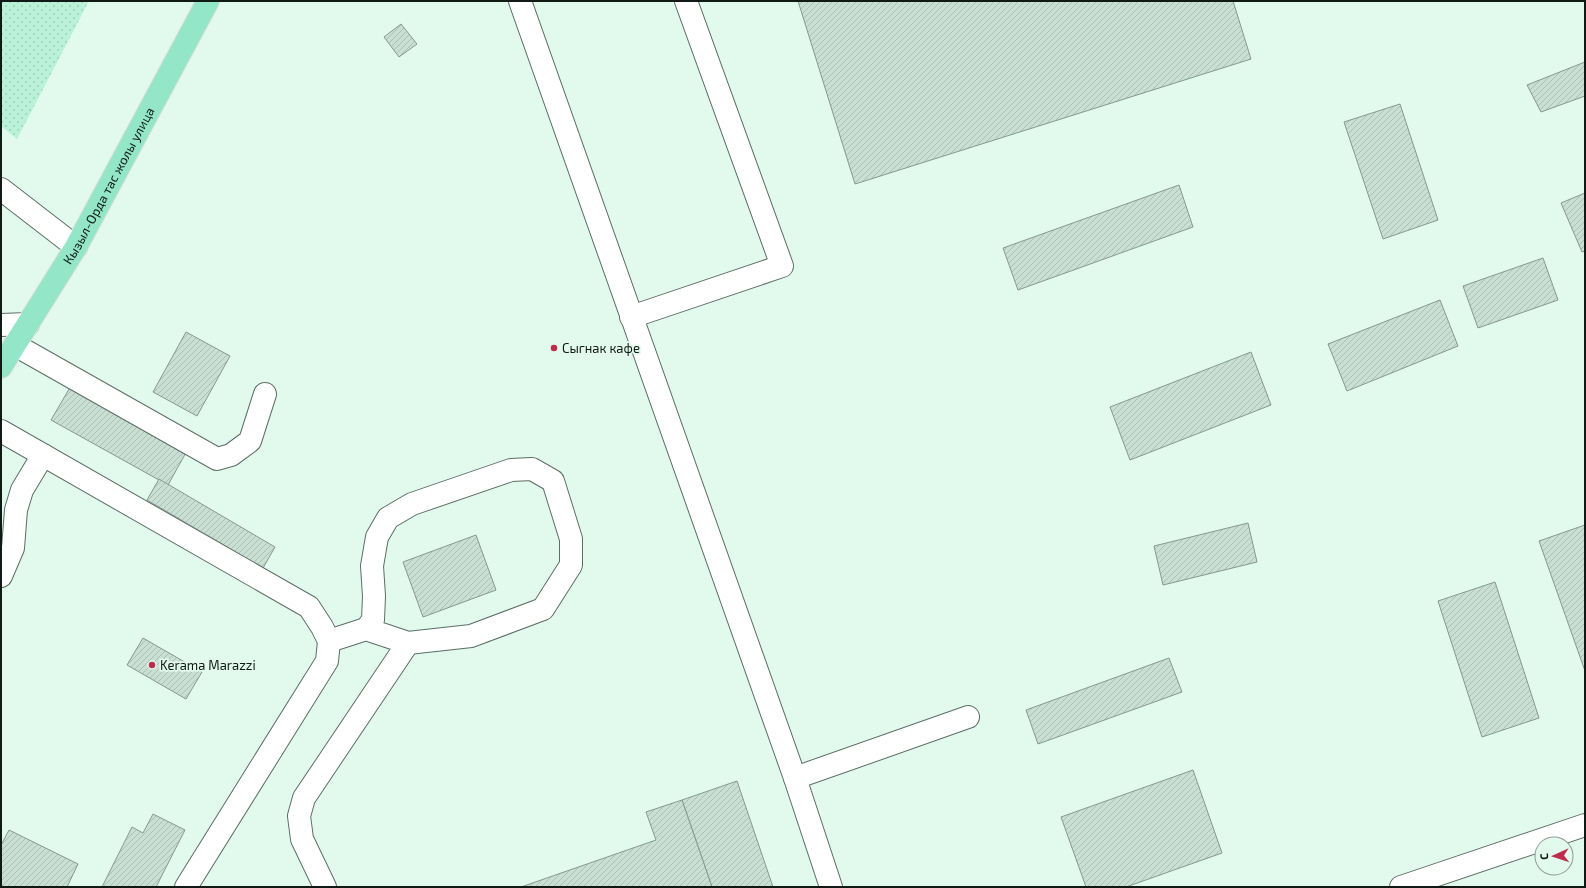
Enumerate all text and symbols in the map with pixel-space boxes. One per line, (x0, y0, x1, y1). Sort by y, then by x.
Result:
street label: Кызыл-Орда тас жолы улица (59, 104, 158, 267)
place label: Сыгнак кафе (562, 340, 640, 356)
marker: Сыгнак кафе (549, 343, 559, 353)
place label: Kerama Marazzi (160, 657, 256, 673)
marker: Kerama Marazzi (147, 660, 157, 670)
north arrow (1534, 836, 1574, 876)
text: С (1537, 852, 1550, 860)

